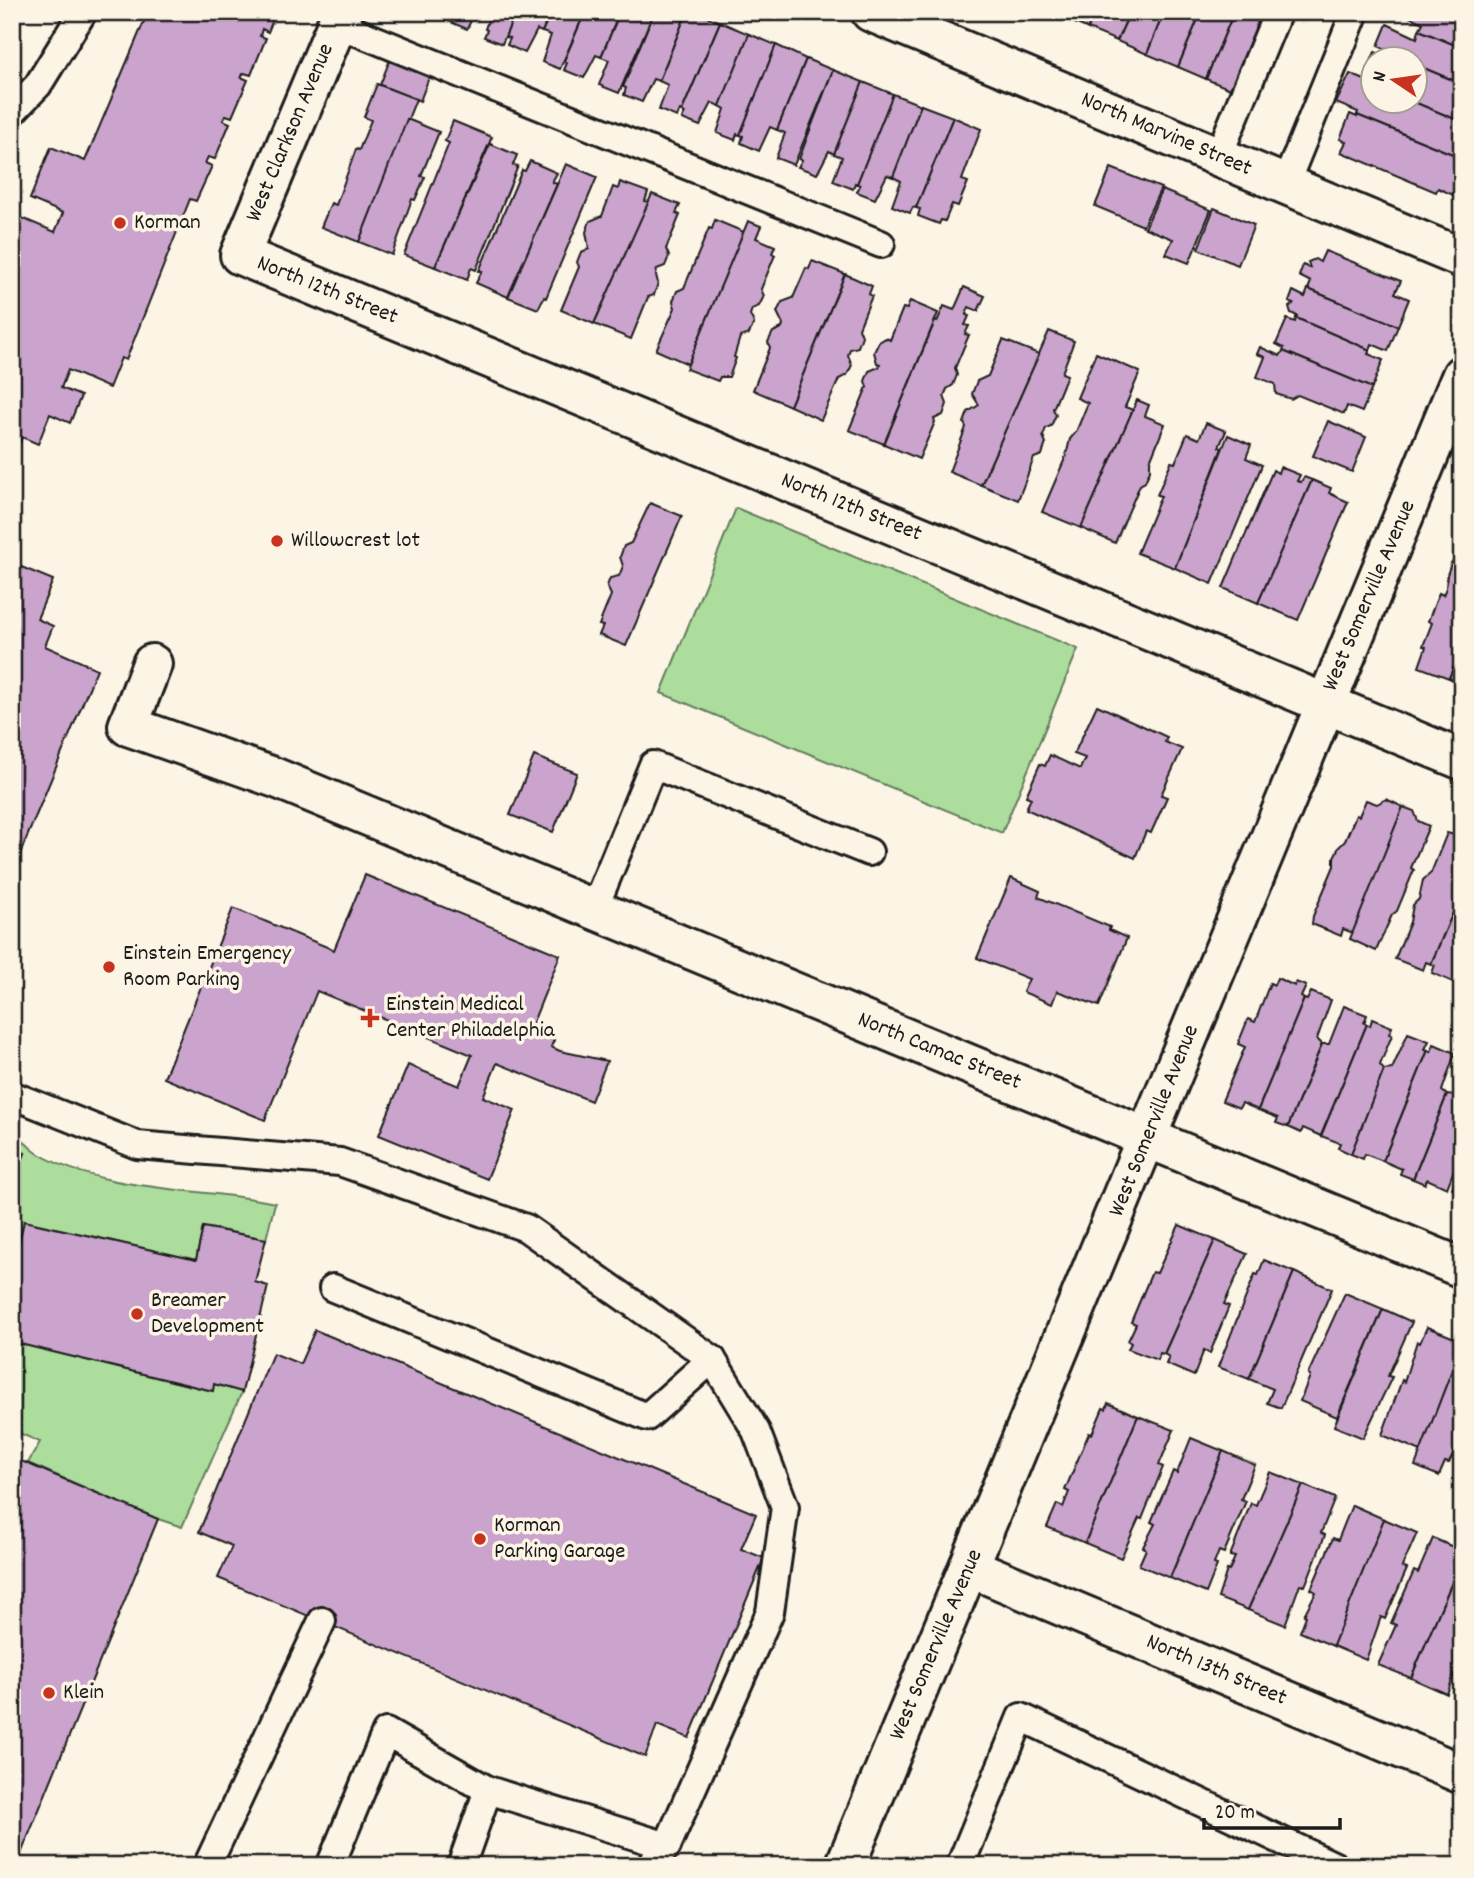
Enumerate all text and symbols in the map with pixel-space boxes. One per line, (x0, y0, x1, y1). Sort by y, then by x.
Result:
street label: West Clarkson Avenue (238, 39, 344, 227)
north arrow (1358, 46, 1428, 116)
text: N (1367, 69, 1395, 85)
street label: North Marvine Street (1075, 84, 1257, 186)
place label: Korman (134, 207, 201, 240)
marker: Korman (112, 215, 128, 231)
street label: North 12th Street (251, 248, 403, 334)
street label: North 12th Street (775, 465, 927, 551)
street label: West Somerville Avenue (1315, 495, 1425, 697)
place label: Willowcrest lot (291, 525, 420, 558)
marker: Willowcrest lot (269, 533, 285, 549)
place label: Einstein Emergency Room Parking (123, 938, 292, 997)
marker: Einstein Emergency Room Parking (101, 959, 117, 975)
place label: Einstein Medical Center Philadelphia (386, 989, 556, 1048)
street label: North Camac Street (852, 1004, 1026, 1100)
marker: Einstein Medical Center Philadelphia (360, 1008, 380, 1028)
street label: West Somerville Avenue (1101, 1020, 1209, 1222)
place label: Breamer Development (151, 1285, 264, 1344)
marker: Breamer Development (129, 1306, 145, 1322)
place label: Korman Parking Garage (494, 1510, 625, 1569)
marker: Korman Parking Garage (472, 1531, 488, 1547)
street label: West Somerville Avenue (882, 1544, 992, 1746)
street label: North 13th Street (1141, 1627, 1291, 1715)
place label: Klein (63, 1677, 104, 1710)
marker: Klein (41, 1685, 57, 1701)
scale bar (1204, 1787, 1341, 1831)
text: 20 m (1215, 1799, 1255, 1829)

